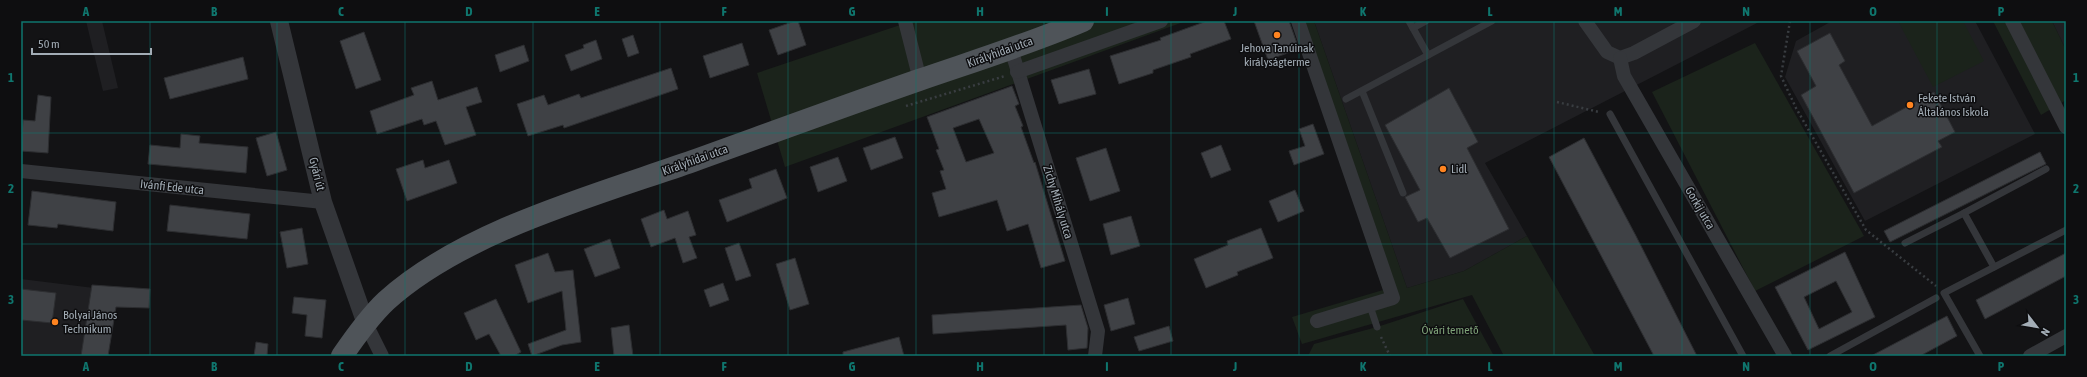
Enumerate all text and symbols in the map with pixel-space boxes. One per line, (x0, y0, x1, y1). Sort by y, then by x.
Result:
text: A (82, 4, 90, 19)
text: B (211, 4, 218, 19)
text: C (338, 4, 344, 19)
text: D (465, 4, 473, 19)
text: E (594, 4, 600, 19)
text: F (721, 4, 727, 19)
text: G (849, 4, 856, 19)
text: H (976, 4, 984, 19)
text: I (1105, 4, 1109, 19)
text: J (1232, 4, 1237, 19)
text: K (1360, 4, 1367, 19)
text: L (1487, 4, 1493, 19)
text: M (1614, 4, 1623, 19)
text: N (1742, 4, 1750, 19)
text: O (1869, 4, 1877, 19)
text: P (1998, 4, 2005, 19)
scale bar (32, 30, 151, 56)
marker: Jehova Tanúinak királyságterme (1272, 30, 1282, 40)
street label: Királyhidai utca (965, 34, 1035, 70)
text: 50 m (38, 37, 60, 51)
place label: Jehova Tanúinak királyságterme (1240, 41, 1315, 69)
text: 1 (8, 70, 14, 85)
text: 1 (2073, 70, 2079, 85)
place label: Fekete István Általános Iskola (1918, 91, 1989, 119)
marker: Fekete István Általános Iskola (1905, 100, 1915, 110)
street label: Királyhidai utca (660, 142, 730, 178)
street label: Gyári út (306, 156, 328, 193)
place label: Lidl (1451, 162, 1468, 176)
street label: Zichy Mihály utca (1040, 164, 1076, 240)
marker: Lidl (1438, 164, 1448, 174)
street label: Ivánfi Ede utca (139, 177, 205, 197)
text: 2 (8, 181, 14, 196)
text: 2 (2073, 181, 2079, 196)
street label: Gorkij utca (1682, 184, 1718, 232)
text: 3 (8, 292, 14, 307)
text: 3 (2073, 292, 2079, 307)
north arrow (2017, 307, 2057, 347)
place label: Bolyai János Technikum (63, 308, 117, 336)
marker: Bolyai János Technikum (50, 317, 60, 327)
park label: Óvári temető (1421, 323, 1479, 337)
text: N (2039, 326, 2052, 338)
text: A (82, 359, 90, 374)
text: B (211, 359, 218, 374)
text: C (338, 359, 344, 374)
text: D (465, 359, 473, 374)
text: E (594, 359, 600, 374)
text: F (721, 359, 727, 374)
text: G (849, 359, 856, 374)
text: H (976, 359, 984, 374)
text: I (1105, 359, 1109, 374)
text: J (1232, 359, 1237, 374)
text: K (1360, 359, 1367, 374)
text: L (1487, 359, 1493, 374)
text: M (1614, 359, 1623, 374)
text: N (1742, 359, 1750, 374)
text: O (1869, 359, 1877, 374)
text: P (1998, 359, 2005, 374)

